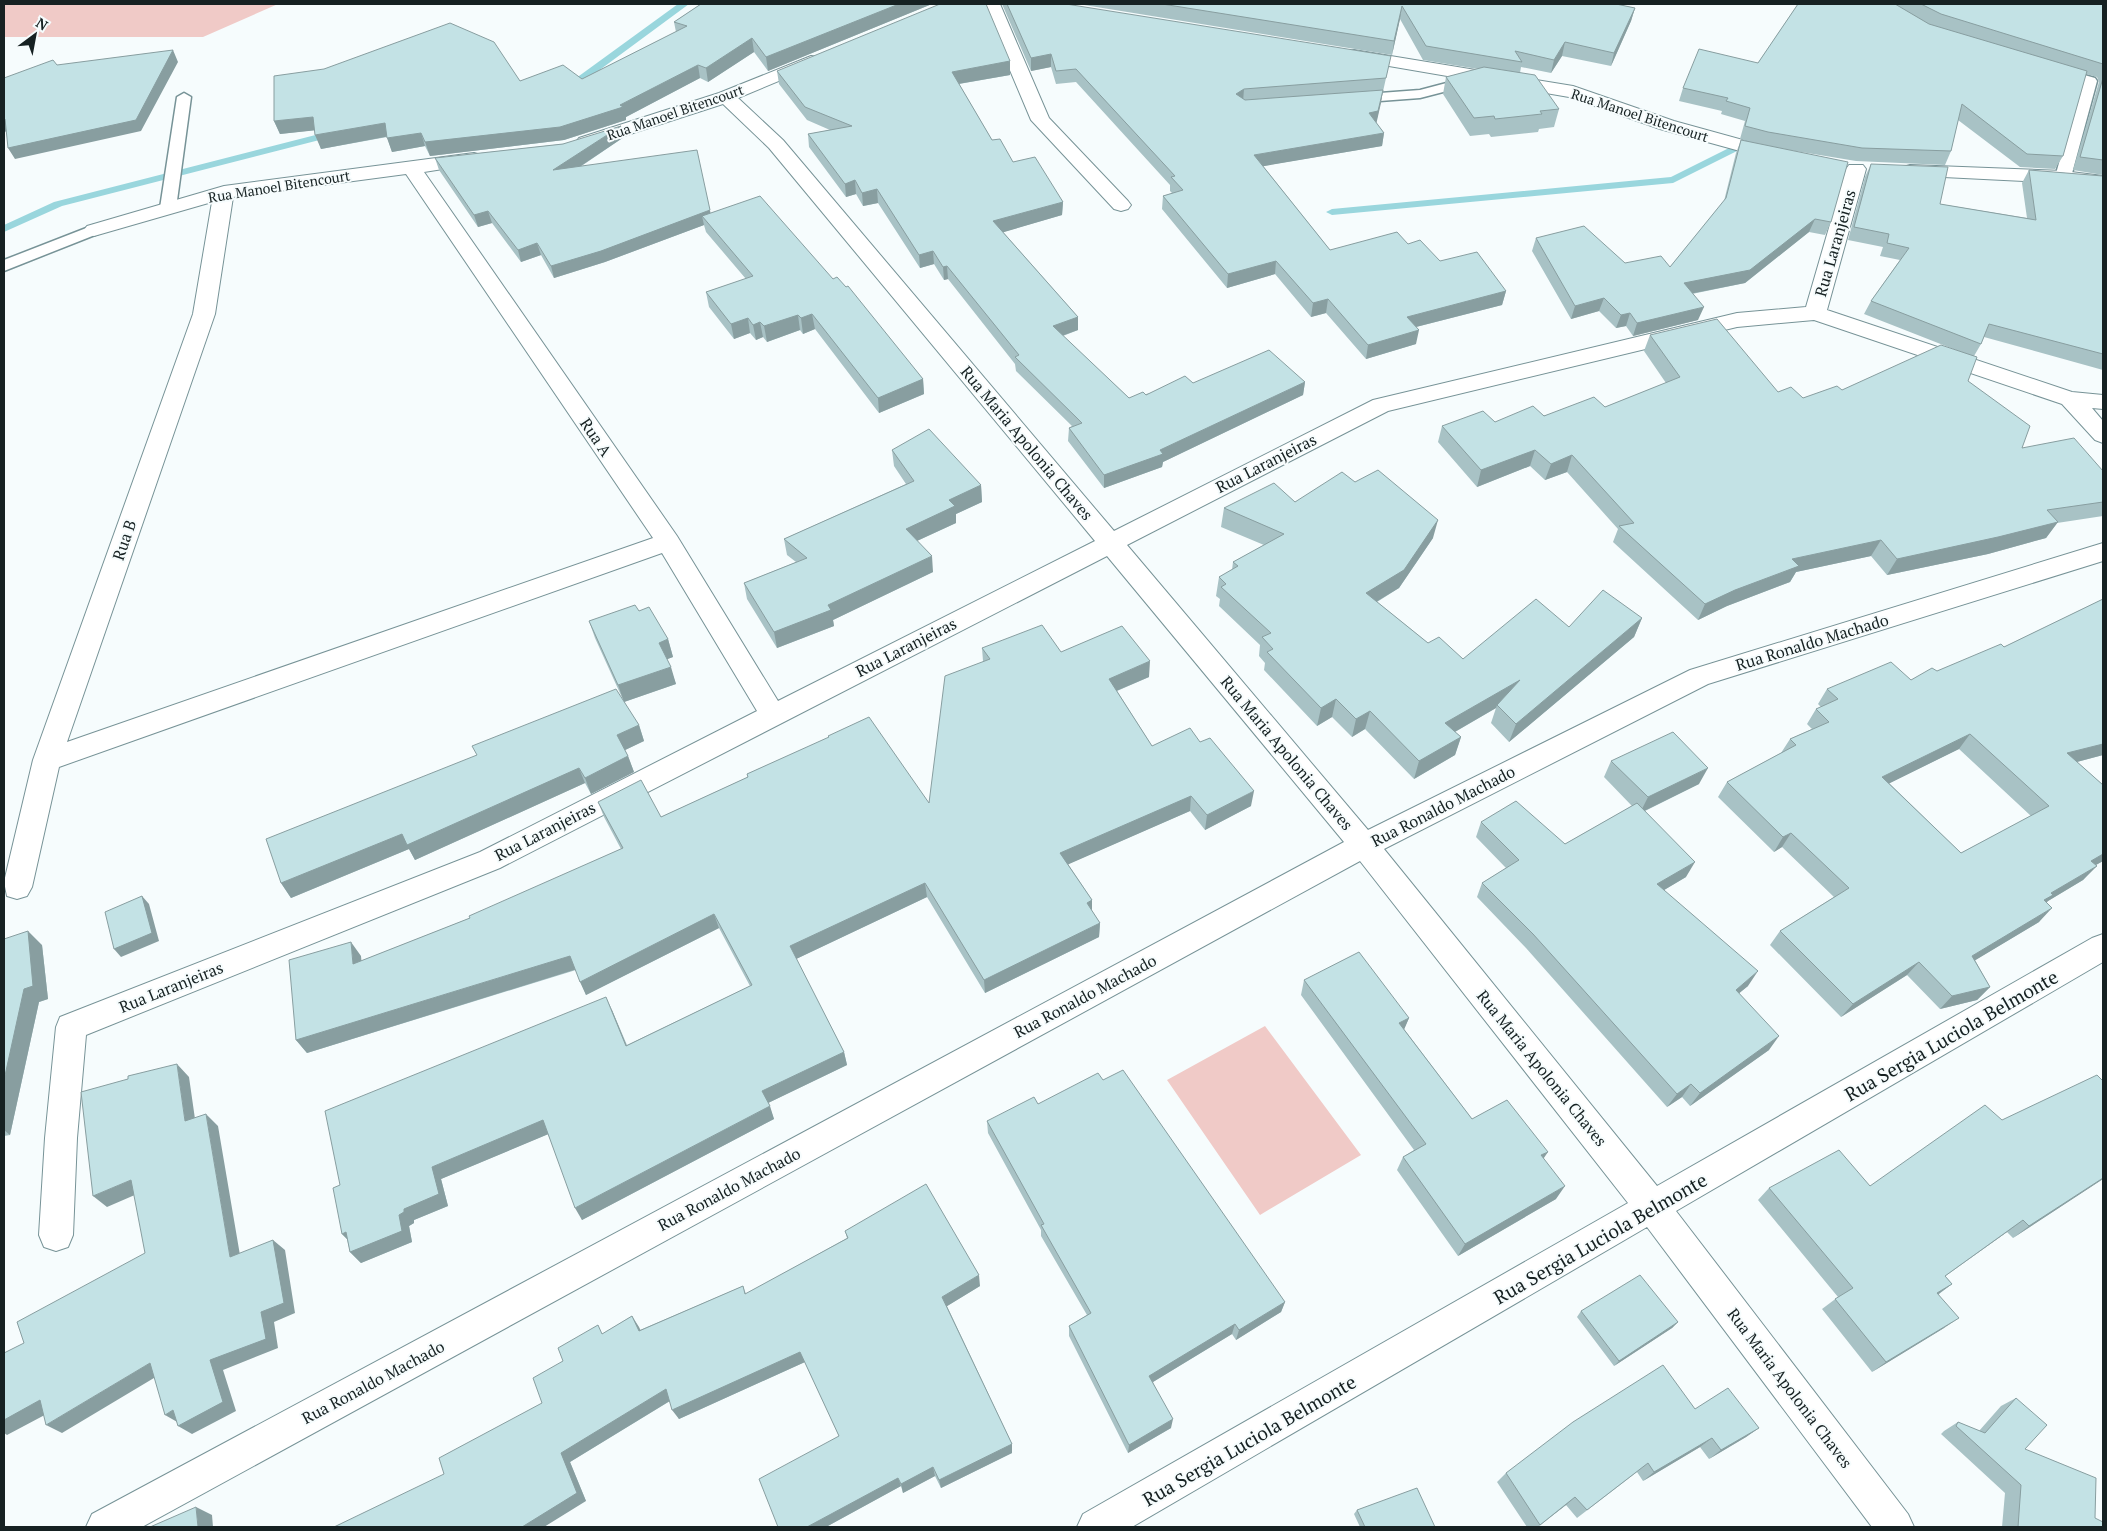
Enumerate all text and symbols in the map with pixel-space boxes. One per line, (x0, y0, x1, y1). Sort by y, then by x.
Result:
north arrow (10, 10, 60, 60)
text: N (33, 13, 52, 35)
street label: Rua Manoel Bitencourt (604, 79, 747, 144)
street label: Rua Manoel Bitencourt (1569, 84, 1712, 146)
street label: Rua Manoel Bitencourt (207, 165, 352, 207)
street label: Rua Laranjeiras (1809, 187, 1861, 299)
street label: Rua Maria Apolonia Chaves (956, 361, 1098, 525)
street label: Rua A (575, 413, 617, 461)
street label: Rua Laranjeiras (1212, 428, 1320, 498)
street label: Rua B (107, 517, 141, 563)
street label: Rua Ronaldo Machado (1733, 608, 1891, 676)
street label: Rua Laranjeiras (852, 612, 960, 682)
street label: Rua Maria Apolonia Chaves (1216, 671, 1358, 835)
street label: Rua Ronaldo Machado (1367, 760, 1519, 852)
street label: Rua Laranjeiras (491, 796, 599, 866)
street label: Rua Ronaldo Machado (1010, 949, 1160, 1043)
street label: Rua Laranjeiras (116, 956, 226, 1018)
street label: Rua Sergia Luciola Belmonte (1840, 964, 2062, 1106)
street label: Rua Maria Apolonia Chaves (1472, 985, 1612, 1151)
street label: Rua Ronaldo Machado (654, 1142, 804, 1236)
street label: Rua Sergia Luciola Belmonte (1489, 1167, 1711, 1309)
street label: Rua Maria Apolonia Chaves (1722, 1303, 1858, 1473)
street label: Rua Ronaldo Machado (298, 1335, 448, 1429)
street label: Rua Sergia Luciola Belmonte (1138, 1369, 1360, 1511)

